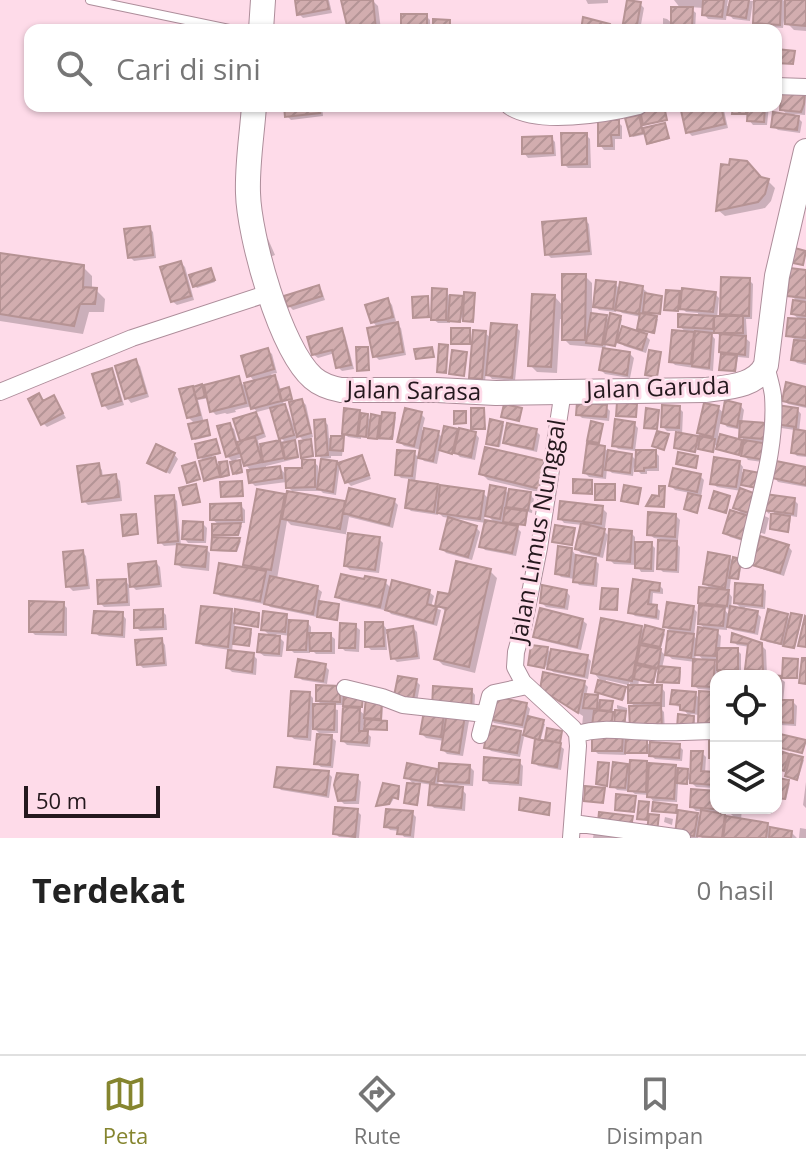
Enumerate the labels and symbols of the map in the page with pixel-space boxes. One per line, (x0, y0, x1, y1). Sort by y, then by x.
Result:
street label: Jalan Garuda (584, 368, 730, 406)
street label: Jalan Sarasa (344, 372, 482, 407)
street label: Jalan Limus Nunggal (500, 416, 572, 647)
scale bar (24, 782, 160, 818)

